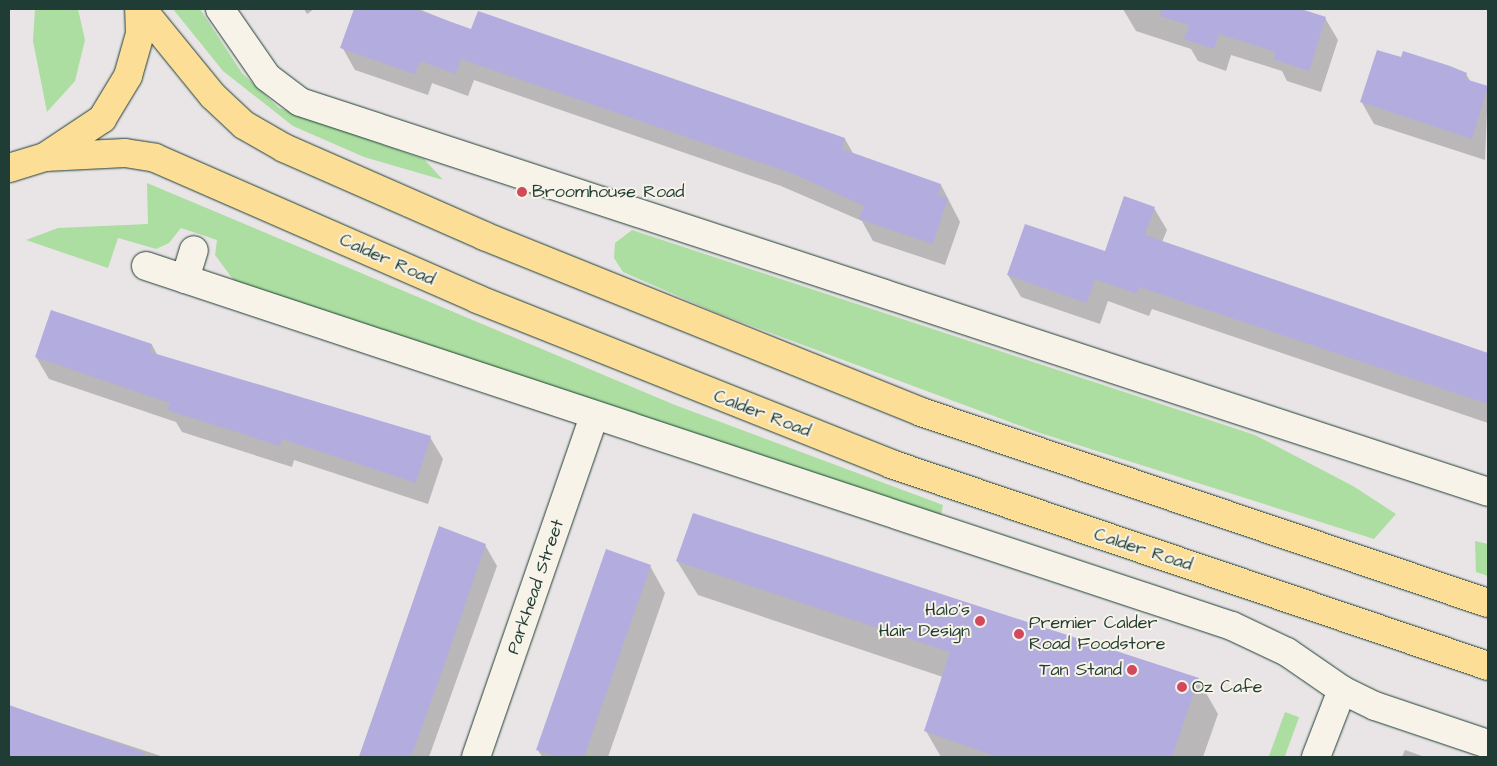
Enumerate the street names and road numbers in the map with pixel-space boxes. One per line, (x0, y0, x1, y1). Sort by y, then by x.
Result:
street label: Calder Road (336, 229, 438, 291)
street label: Calder Road (710, 386, 814, 442)
street label: Parkhead Street (503, 517, 569, 657)
street label: Calder Road (1091, 524, 1195, 576)

